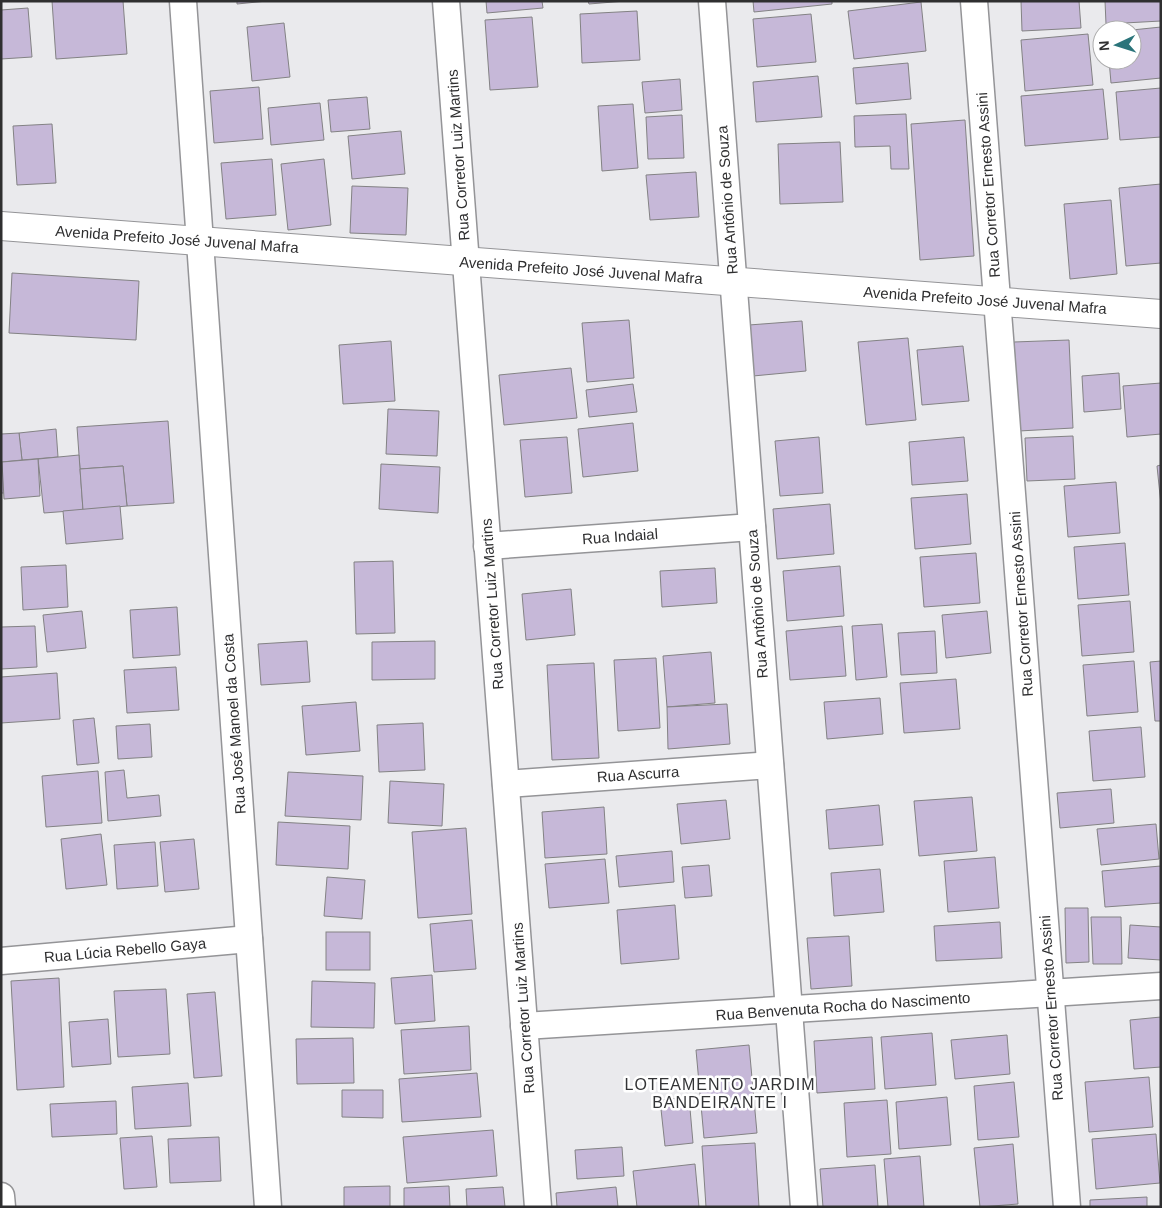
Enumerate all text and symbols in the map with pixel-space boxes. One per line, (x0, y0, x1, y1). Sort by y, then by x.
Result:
north arrow (1092, 20, 1142, 70)
text: N (1096, 40, 1112, 52)
street label: Rua Corretor Luiz Martins (444, 69, 472, 241)
street label: Rua Corretor Ernesto Assini (973, 92, 1003, 278)
street label: Rua Antônio de Souza (713, 124, 741, 275)
street label: Avenida Prefeito José Juvenal Mafra (55, 222, 300, 256)
street label: Avenida Prefeito José Juvenal Mafra (459, 253, 704, 287)
street label: Avenida Prefeito José Juvenal Mafra (863, 283, 1108, 317)
street label: Rua Corretor Ernesto Assini (1006, 511, 1036, 697)
street label: Rua Corretor Luiz Martins (478, 518, 506, 690)
street label: Rua Indaial (582, 525, 658, 547)
street label: Rua Antônio de Souza (743, 528, 771, 679)
street label: Rua José Manoel da Costa (219, 633, 249, 815)
street label: Rua Ascurra (596, 763, 680, 785)
street label: Rua Corretor Ernesto Assini (1036, 915, 1066, 1101)
street label: Rua Corretor Luiz Martins (509, 922, 537, 1094)
street label: Rua Lúcia Rebello Gaya (43, 934, 207, 966)
street label: Rua Benvenuta Rocha do Nascimento (715, 989, 971, 1023)
district label: LOTEAMENTO JARDIM BANDEIRANTE I (625, 1076, 815, 1111)

